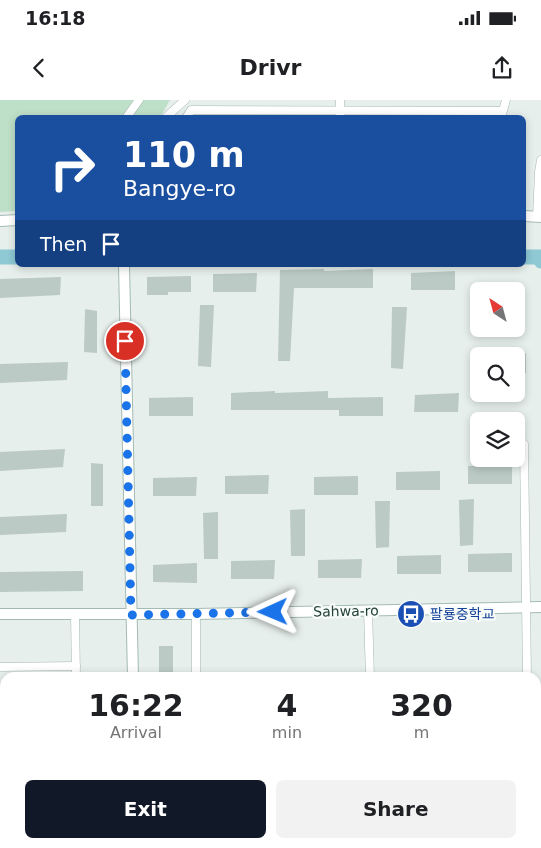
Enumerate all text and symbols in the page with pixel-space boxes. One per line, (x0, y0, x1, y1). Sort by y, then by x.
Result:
text: 16:18 (25, 7, 85, 29)
icon: back (25, 54, 53, 82)
icon: share (488, 54, 516, 82)
text: Drivr (240, 55, 301, 80)
icon: right (40, 135, 105, 200)
text: 110 m (123, 135, 245, 175)
text: Bangye-ro (123, 176, 236, 201)
icon: arrive (97, 230, 125, 258)
text: Then (40, 233, 87, 255)
north arrow (470, 282, 525, 338)
map controls (470, 282, 525, 467)
pin (104, 320, 146, 362)
icon: arrive (111, 327, 139, 355)
button: search (470, 347, 525, 402)
button: layers (470, 412, 525, 467)
position arrow (246, 585, 298, 637)
bus stop icon: 팔룡중학교 (396, 599, 426, 629)
street label: Sahwa-ro (313, 602, 379, 620)
place label: 팔룡중학교 (430, 606, 495, 622)
text: 16:22 (88, 688, 184, 723)
text: 4 (276, 688, 297, 723)
text: 320 (390, 688, 453, 723)
text: Arrival (110, 723, 162, 742)
text: min (272, 723, 302, 742)
text: m (414, 723, 429, 742)
button: Exit (25, 780, 266, 838)
button: Share (276, 780, 516, 838)

